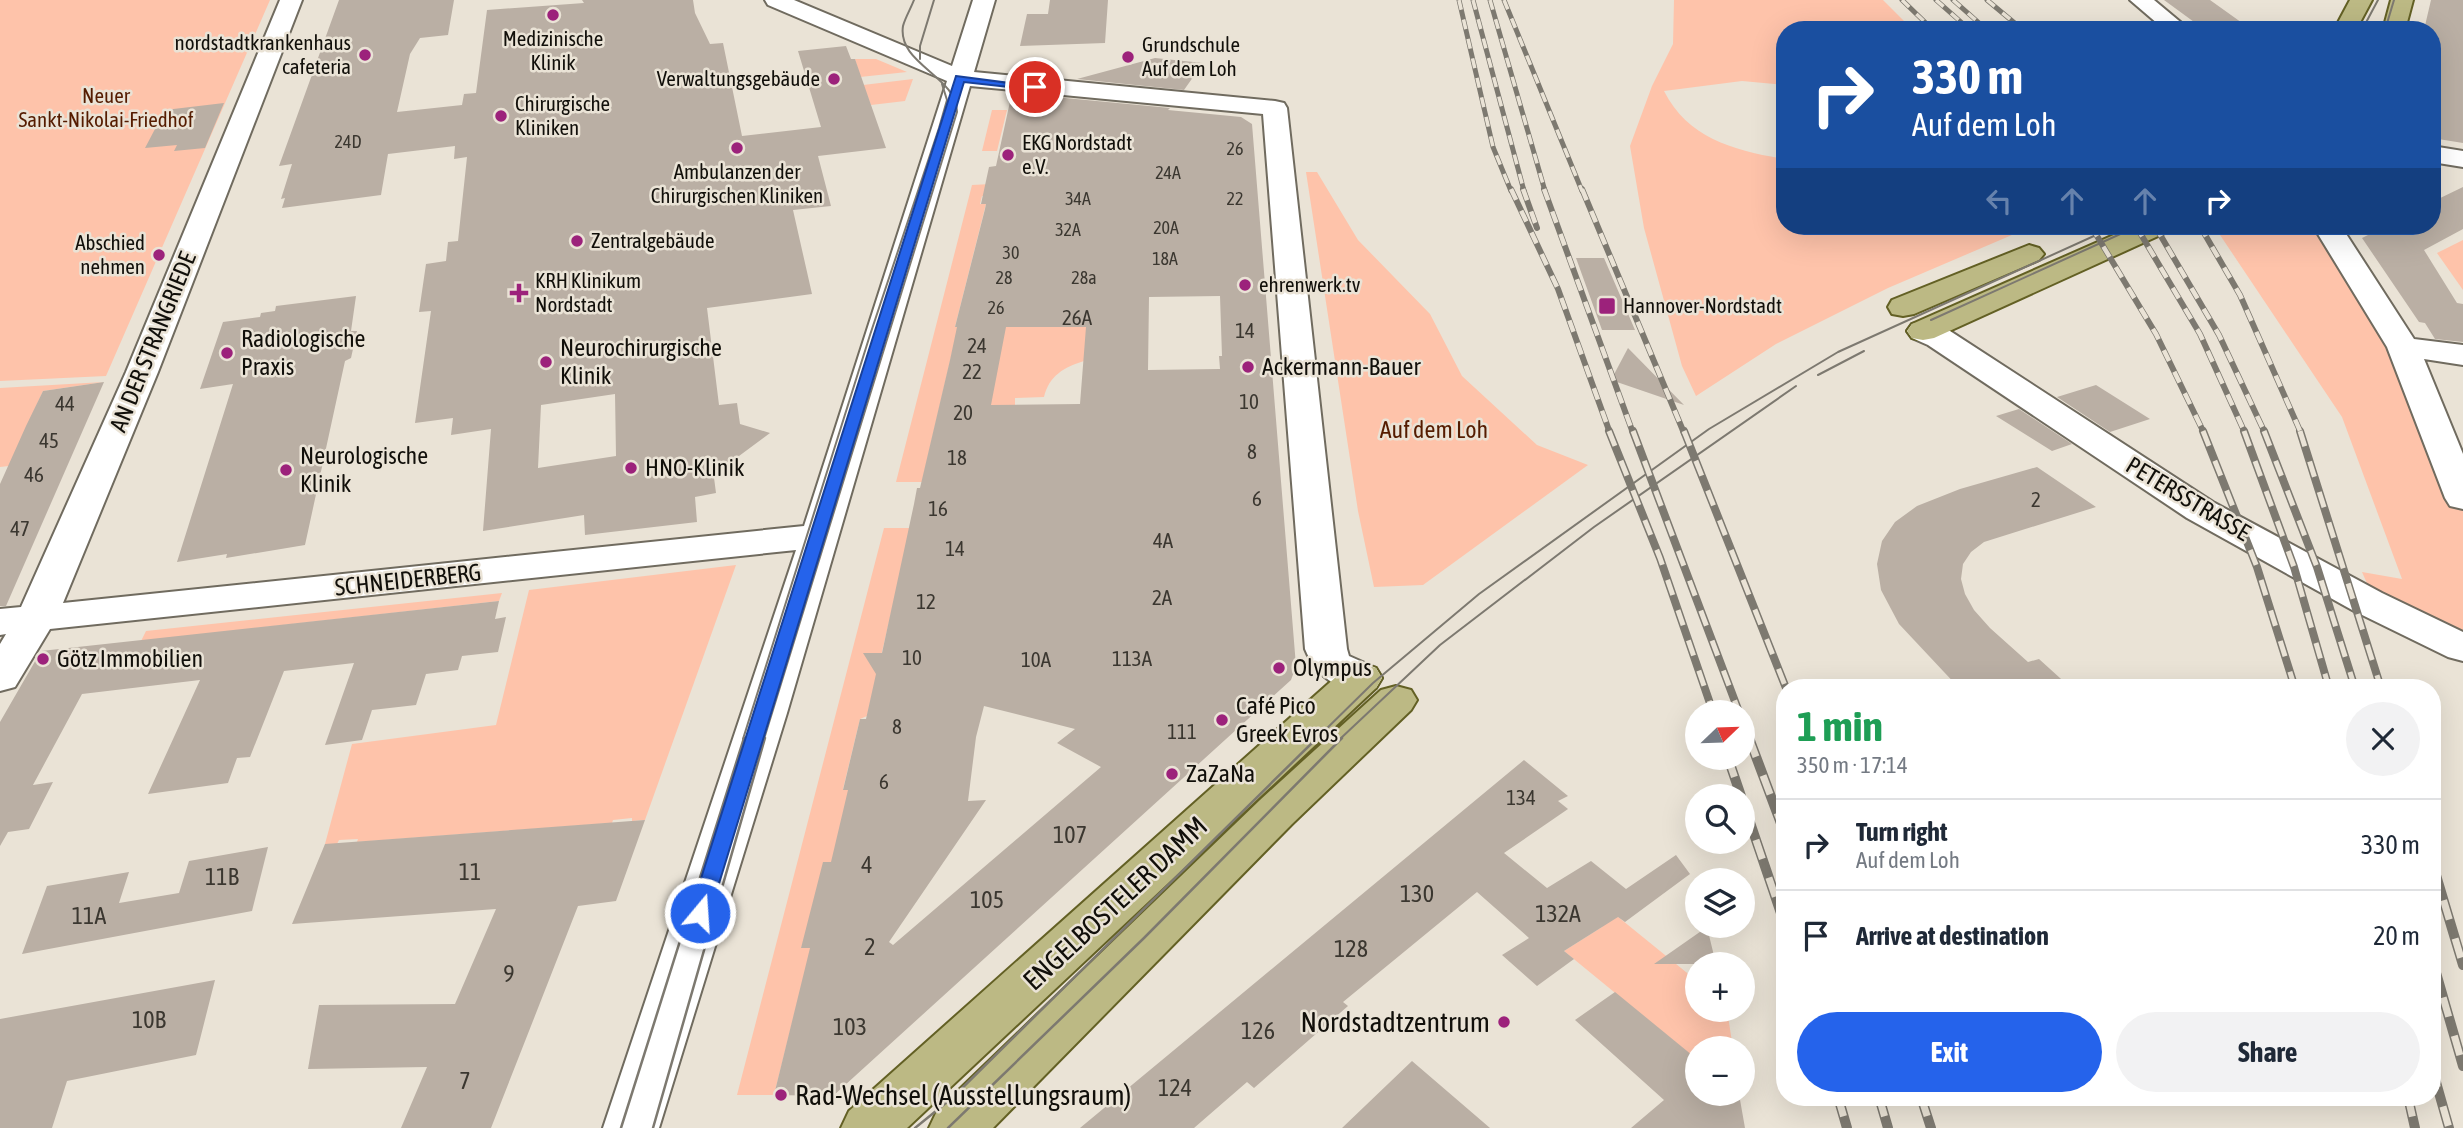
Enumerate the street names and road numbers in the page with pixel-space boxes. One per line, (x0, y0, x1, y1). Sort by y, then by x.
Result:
street label: AN DER STRANGRIEDE (104, 248, 201, 436)
street label: PETERSSTRASSE (2121, 451, 2255, 546)
street label: SCHNEIDERBERG (333, 558, 482, 601)
street label: ENGELBOSTELER DAMM (1017, 810, 1213, 996)

